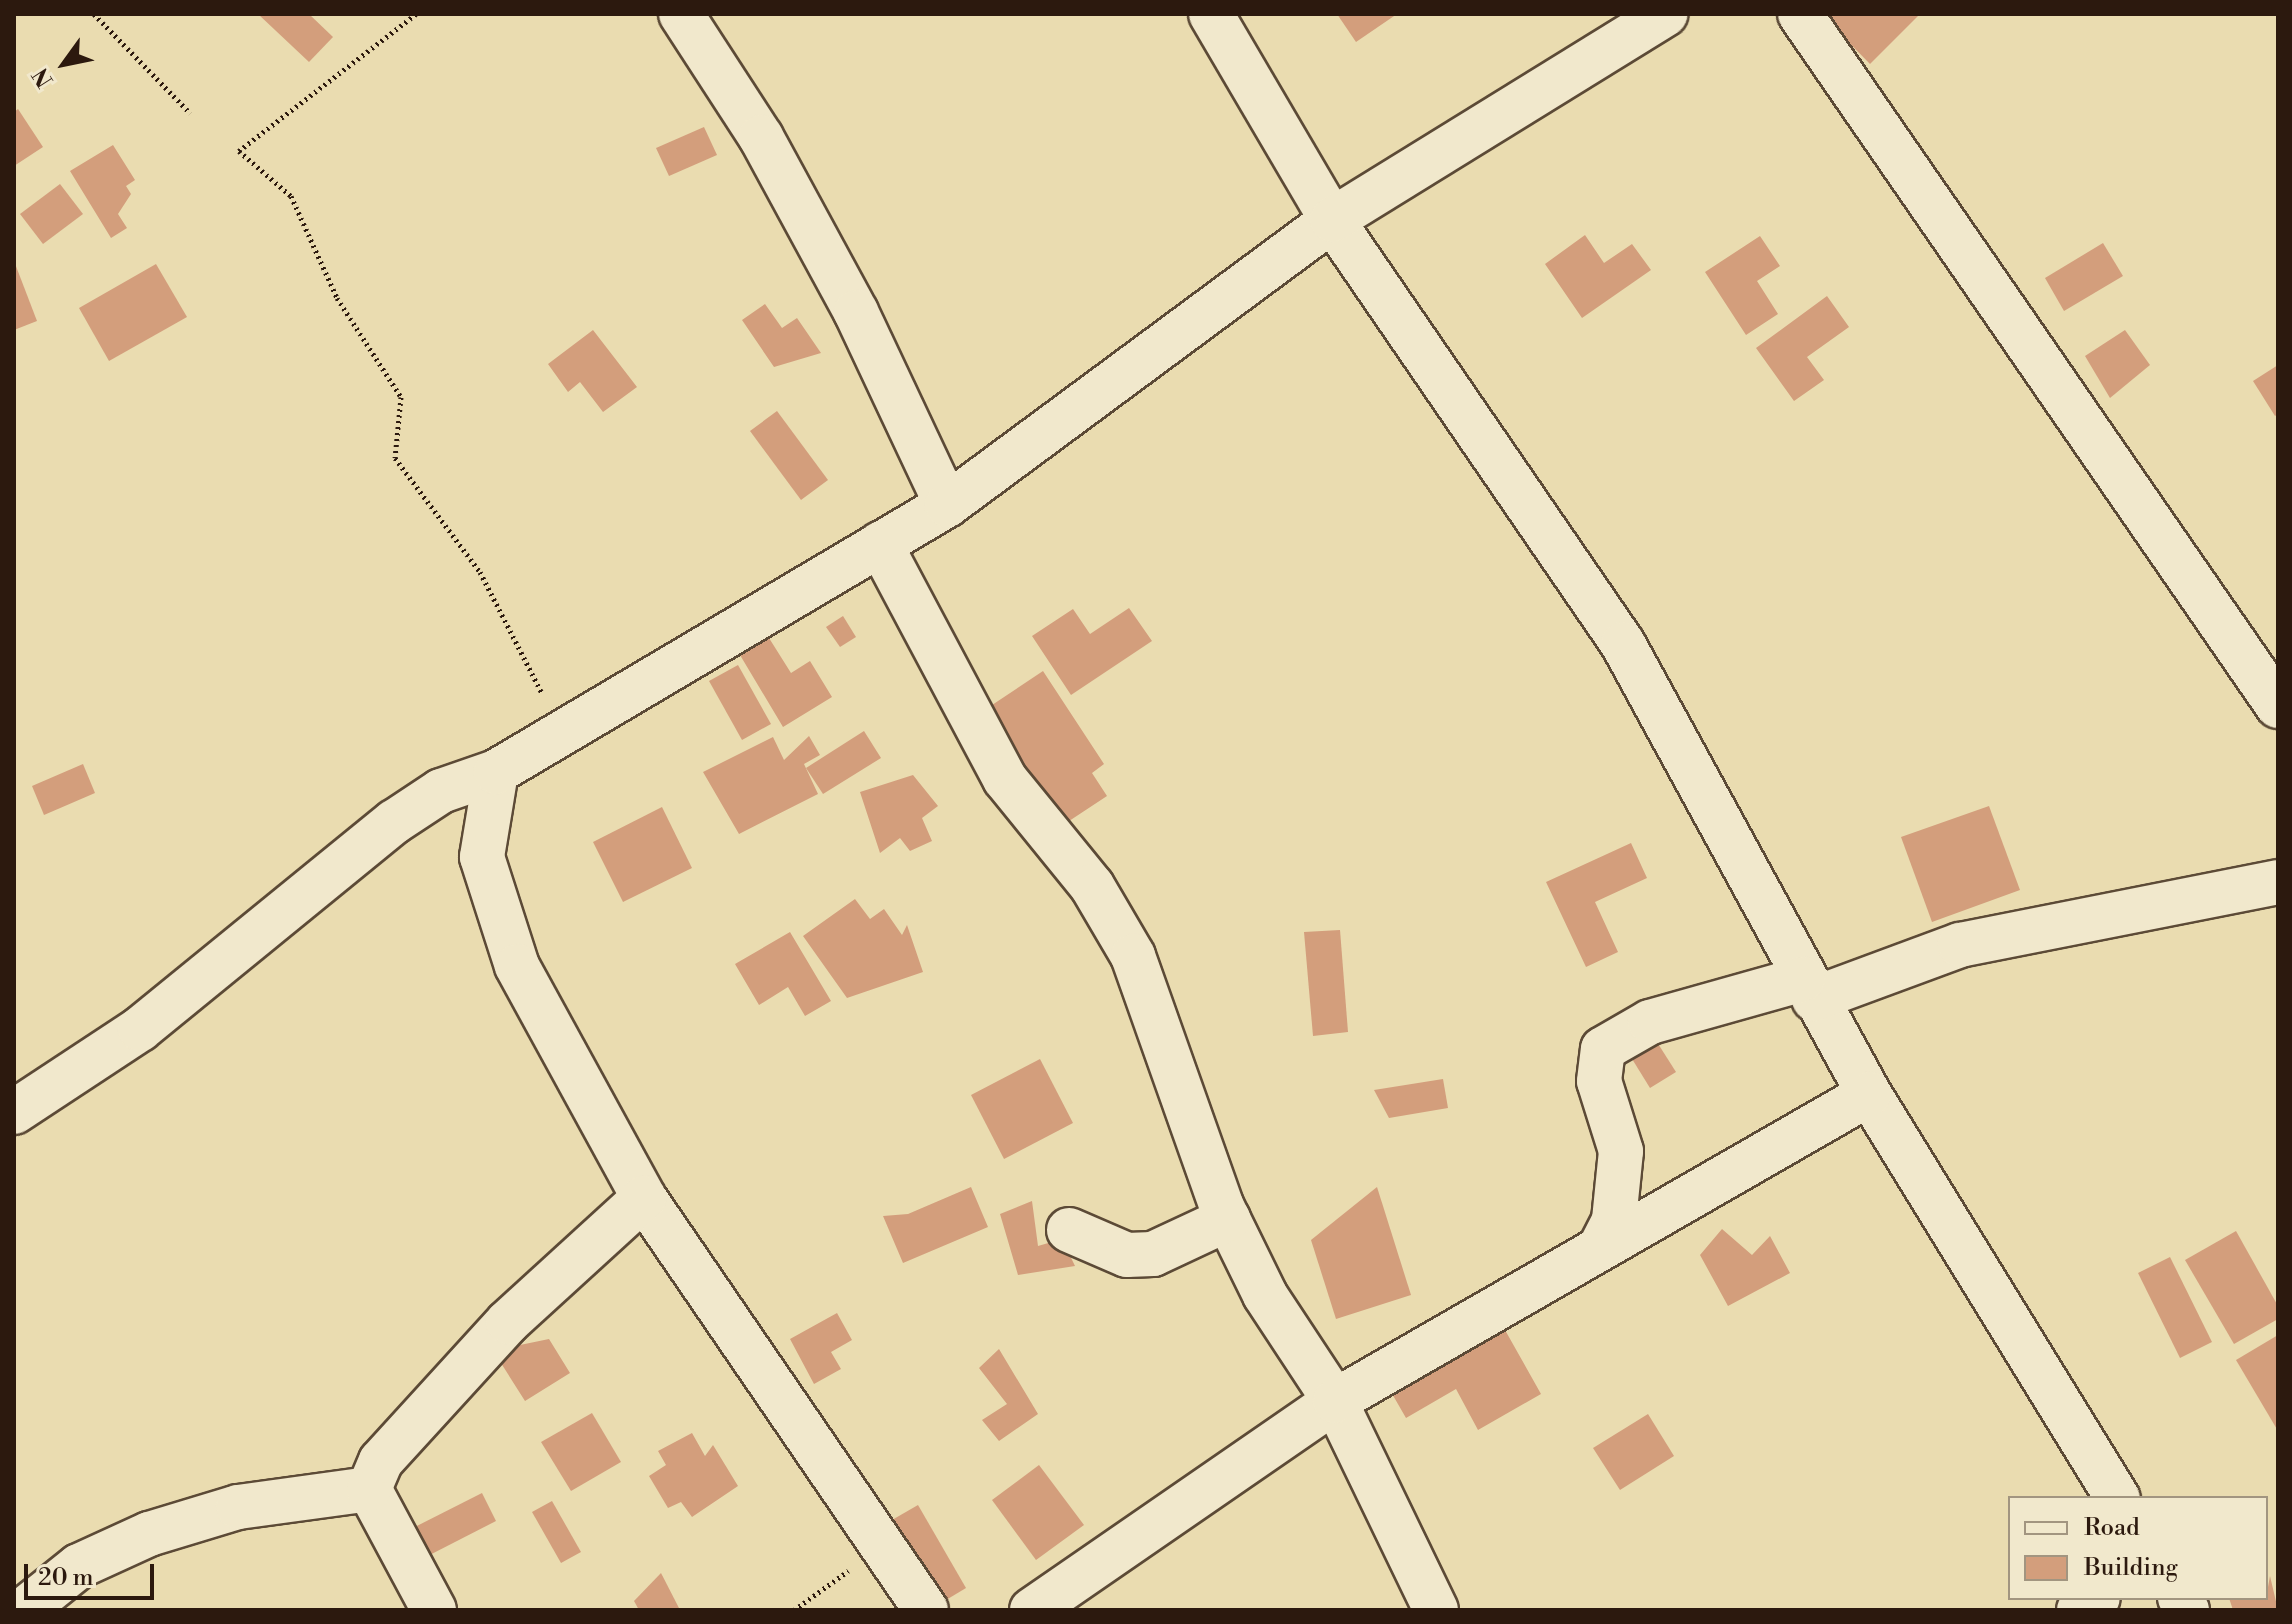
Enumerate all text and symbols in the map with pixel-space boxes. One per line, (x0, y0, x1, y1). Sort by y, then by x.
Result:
north arrow (24, 24, 104, 104)
text: N (27, 63, 60, 92)
legend (2008, 1496, 2268, 1600)
text: Road (2084, 1513, 2140, 1543)
scale bar (28, 1548, 158, 1598)
text: Building (2084, 1553, 2178, 1583)
text: 20 m (38, 1563, 94, 1593)

